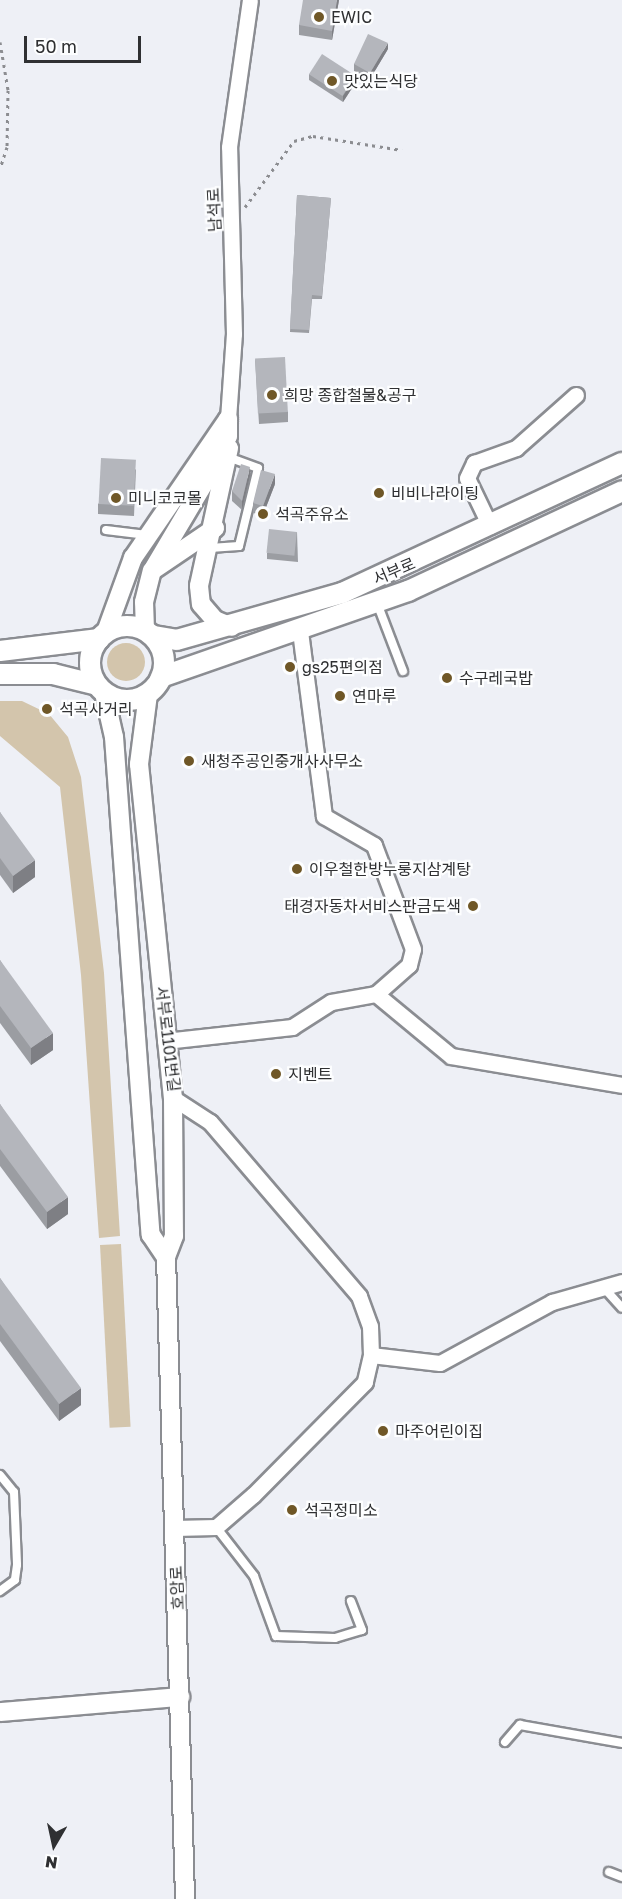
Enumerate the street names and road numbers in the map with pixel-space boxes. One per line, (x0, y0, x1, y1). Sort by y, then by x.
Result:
street label: 남석로 (203, 187, 225, 233)
street label: 서부로 (370, 554, 418, 588)
street label: 서부로1101번길 (152, 985, 184, 1093)
street label: 호암로 (166, 1565, 188, 1611)

